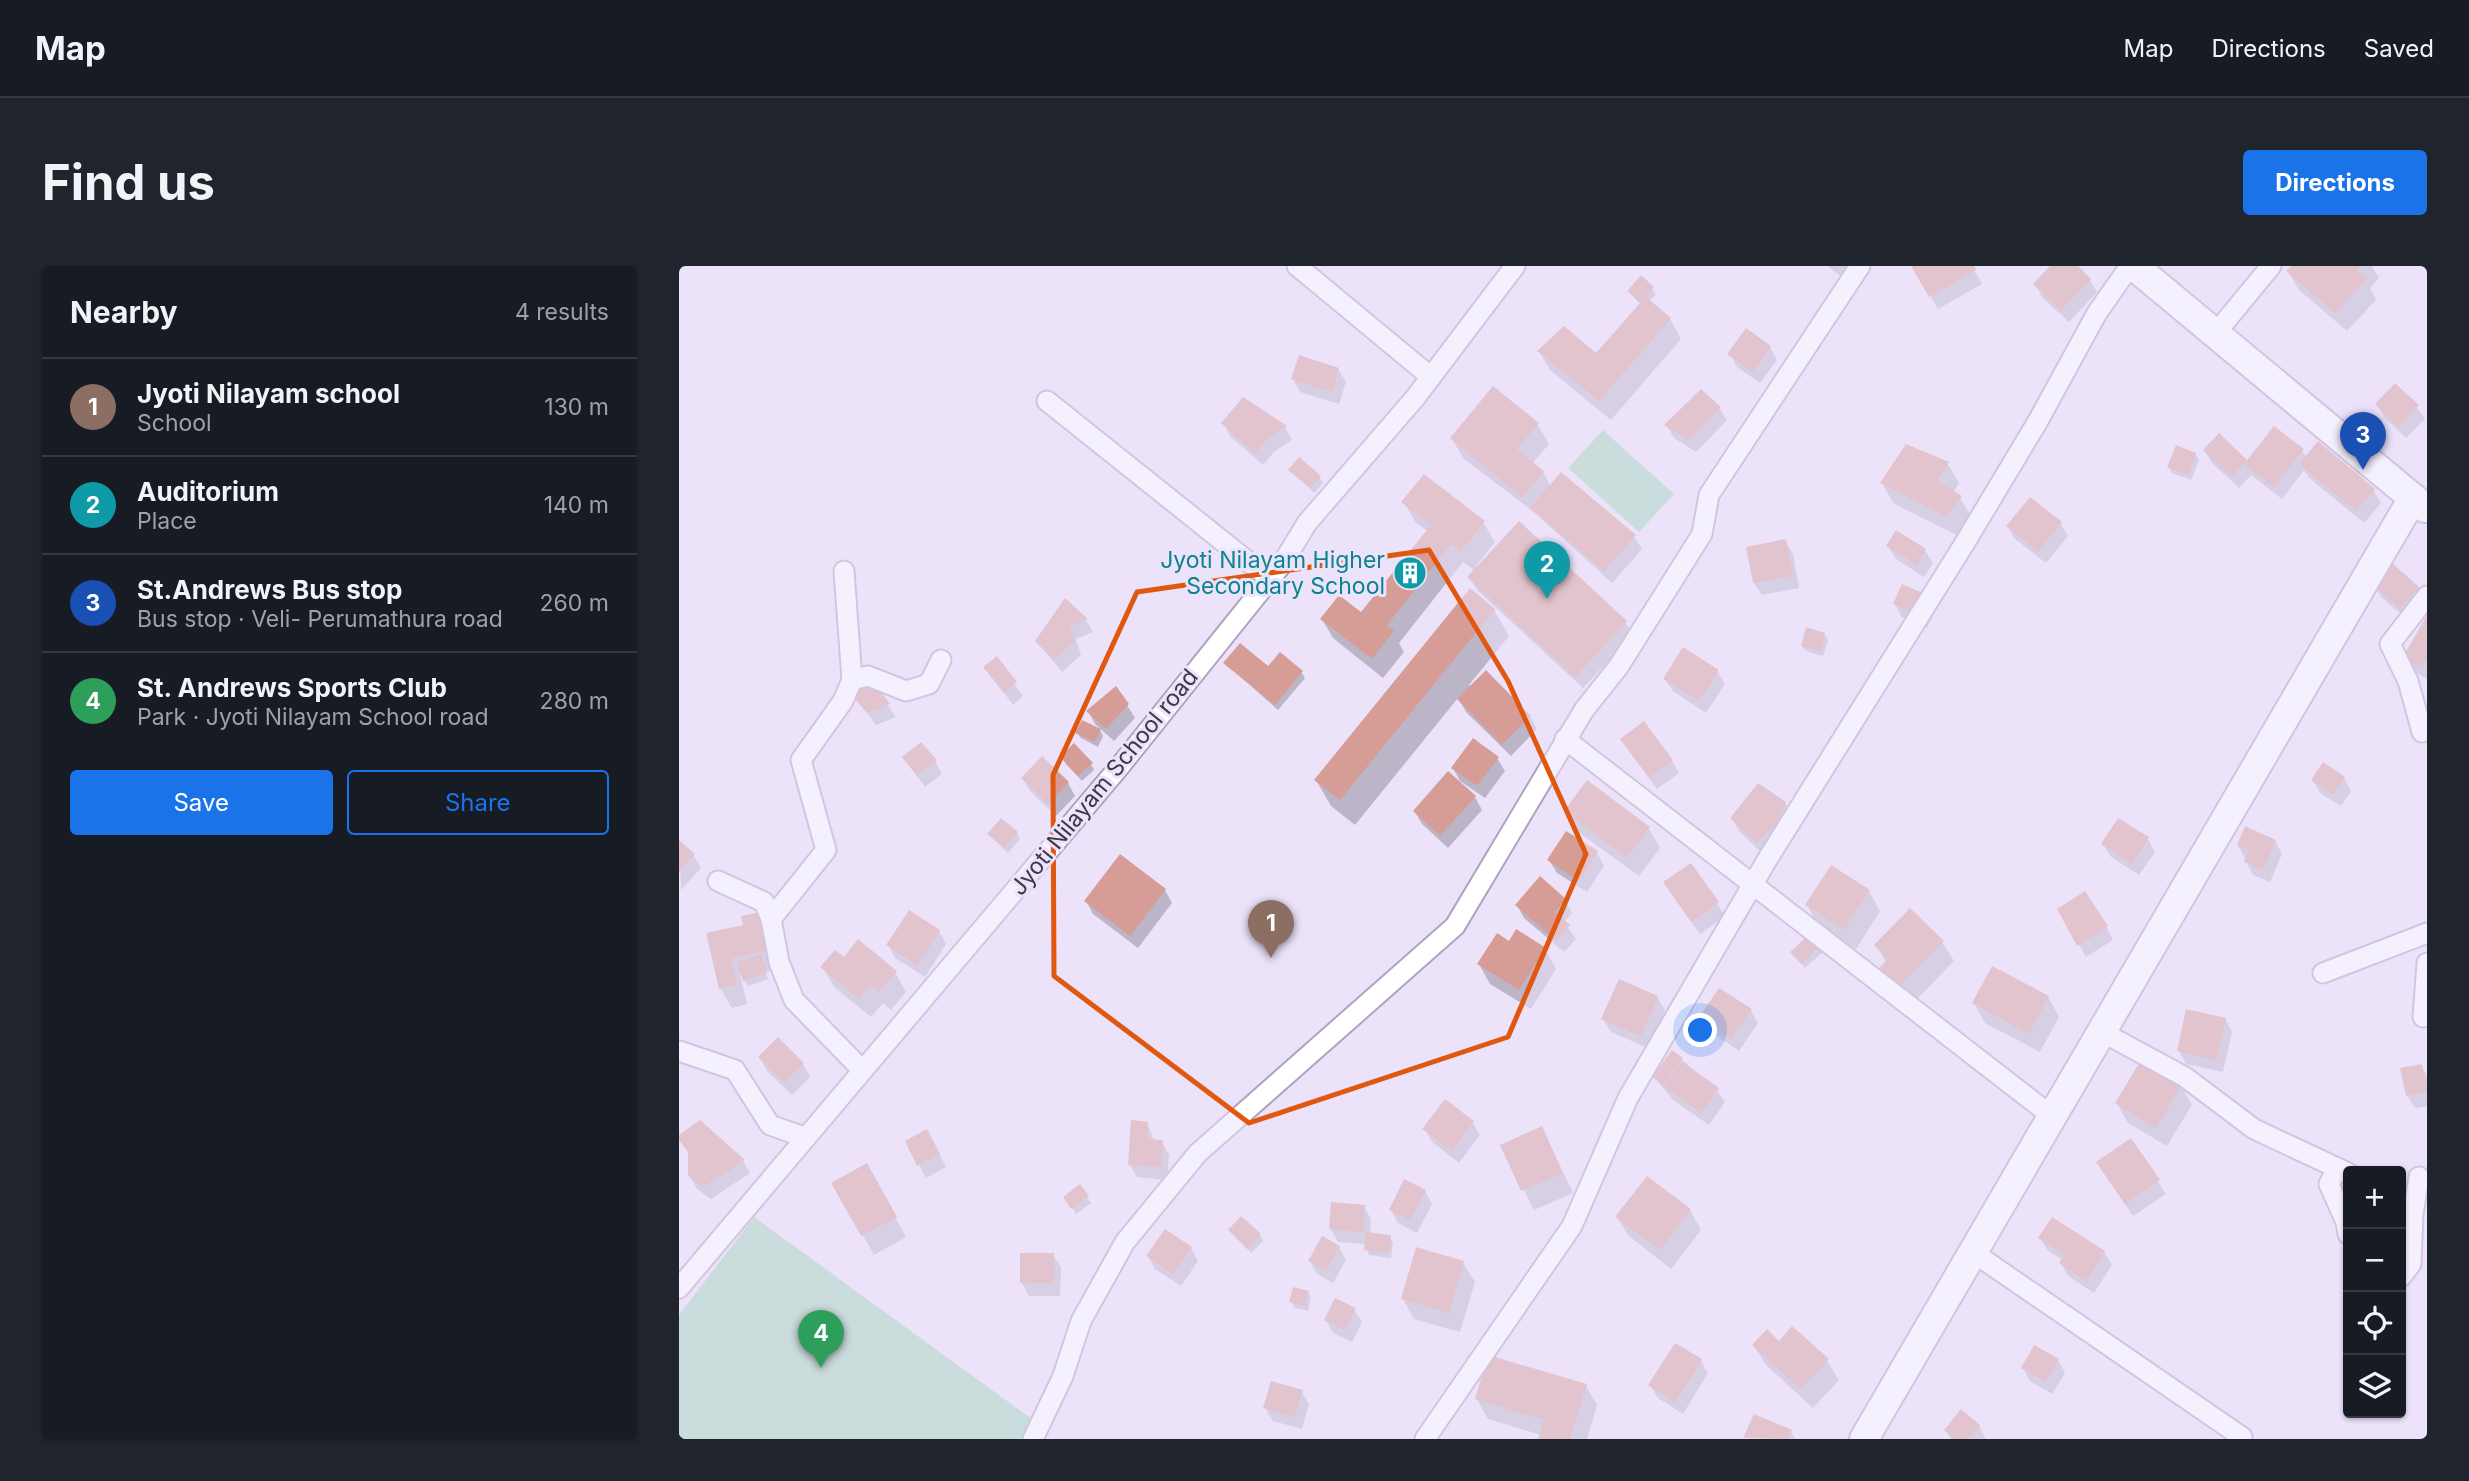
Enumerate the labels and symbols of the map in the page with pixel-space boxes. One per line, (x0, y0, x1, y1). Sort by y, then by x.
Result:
pin: 3 (2340, 412, 2386, 470)
pin: 2 (1524, 541, 1570, 599)
place label: Jyoti Nilayam Higher Secondary School (1160, 546, 1385, 600)
building icon: Jyoti Nilayam Higher Secondary School (1391, 554, 1429, 592)
street label: Jyoti Nilayam School road (1004, 663, 1204, 901)
pin: 1 (1248, 900, 1294, 958)
your location (1683, 1013, 1717, 1047)
pin: 4 (798, 1310, 844, 1368)

